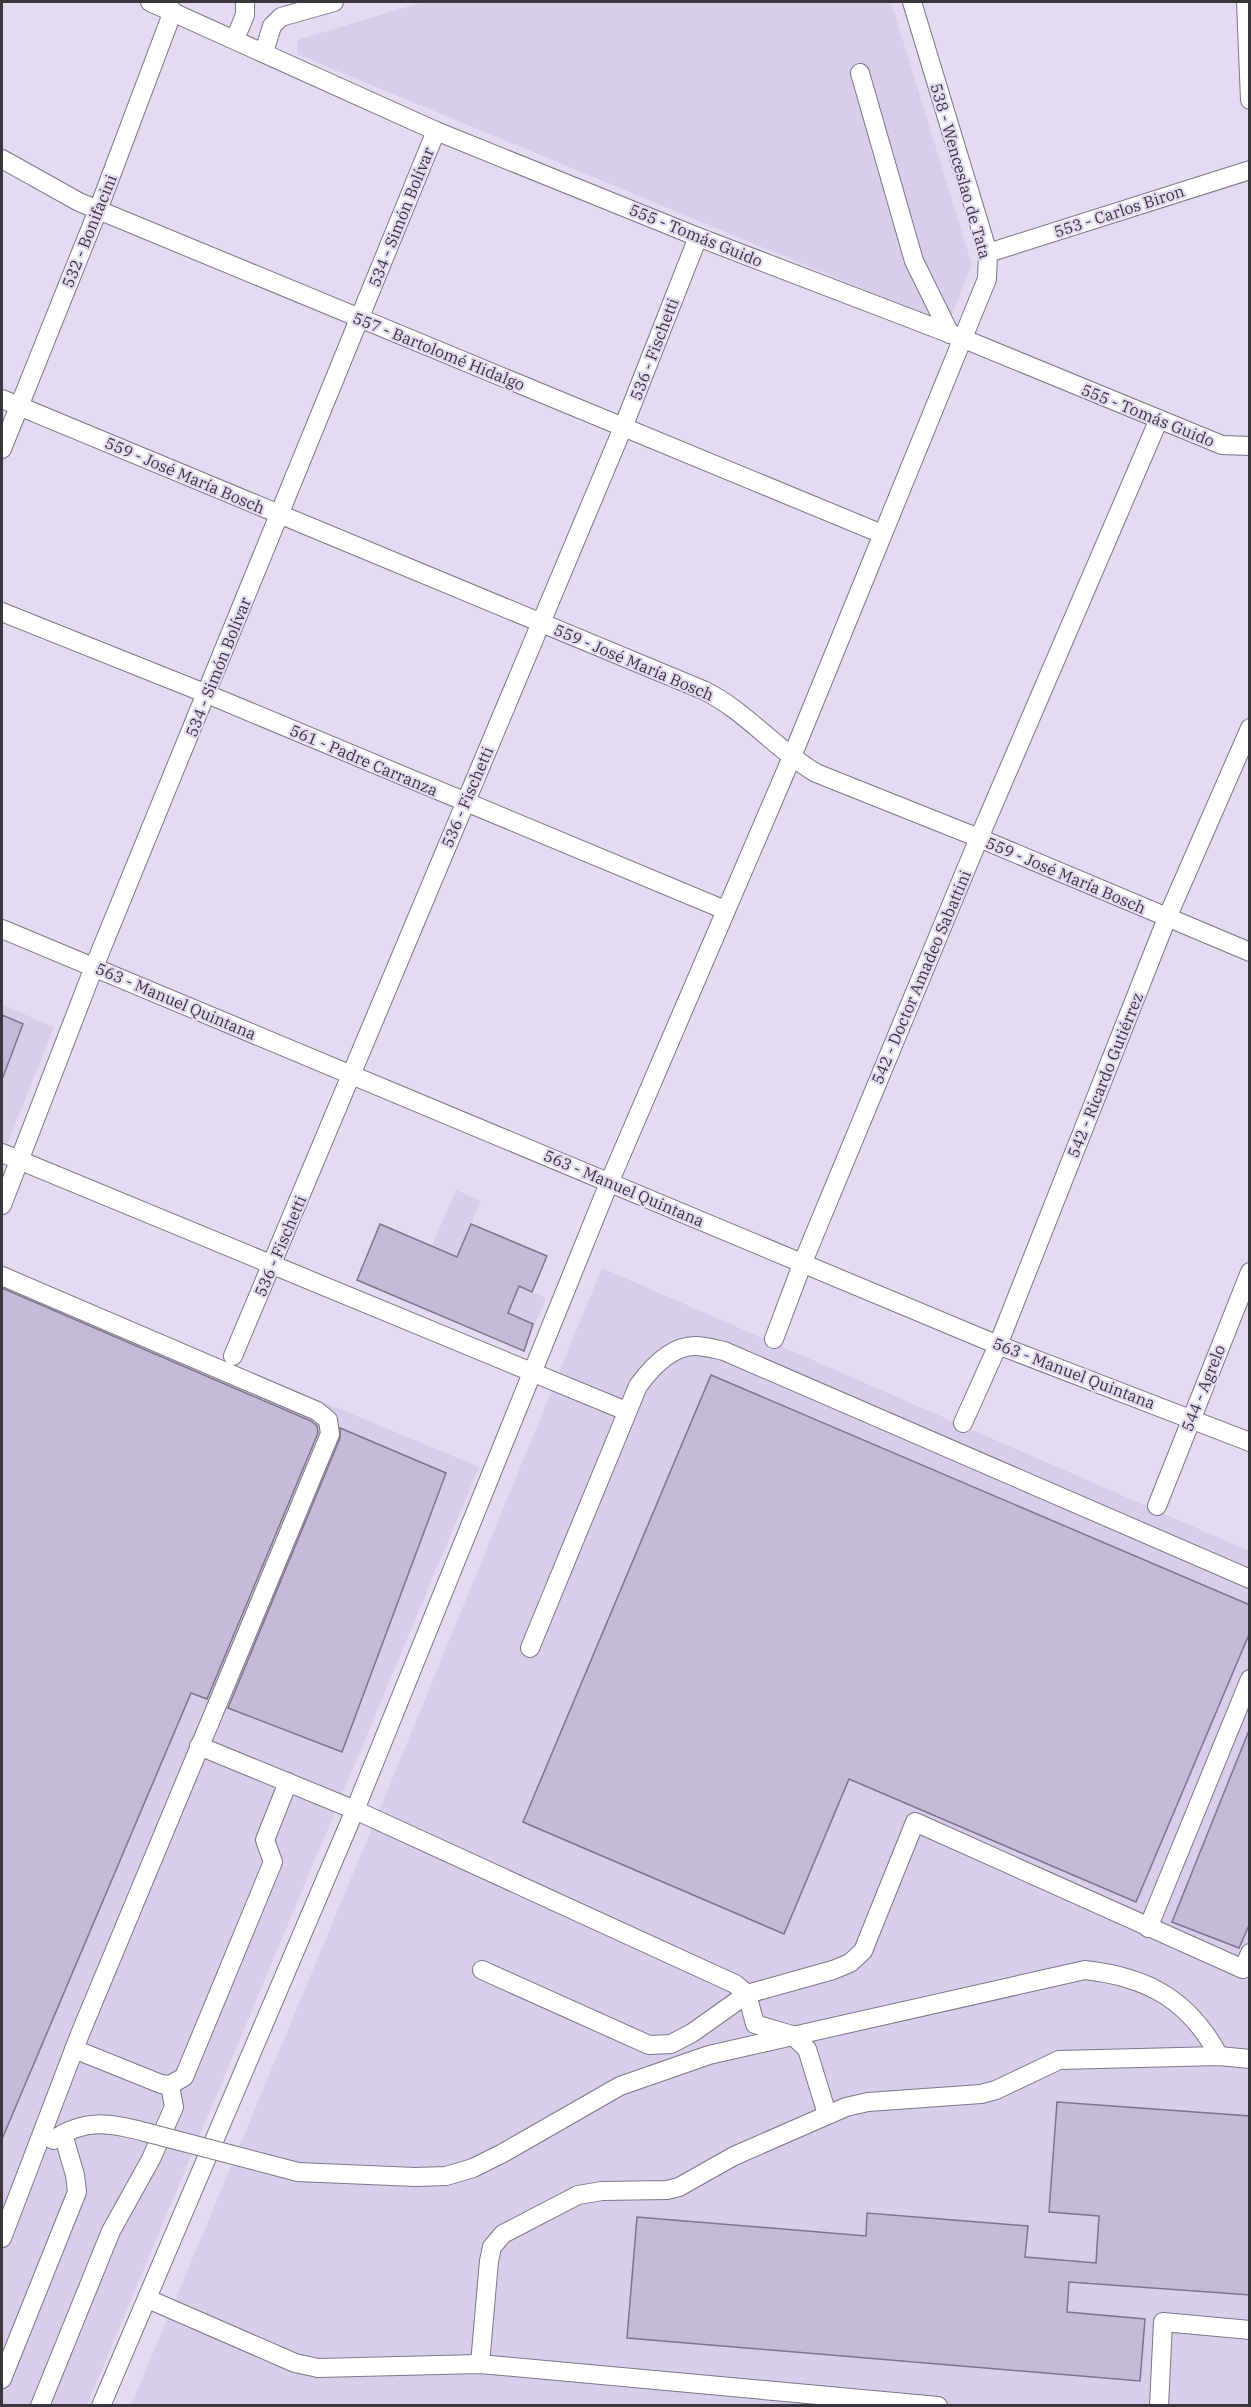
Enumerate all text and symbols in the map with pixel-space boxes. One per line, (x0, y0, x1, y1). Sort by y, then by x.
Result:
street label: 538 - Wenceslao de Tata (926, 81, 996, 261)
street label: 534 - Simón Bolívar (364, 144, 438, 290)
street label: 532 - Bonifacini (57, 171, 121, 291)
street label: 553 - Carlos Biron (1051, 180, 1187, 242)
street label: 555 - Tomás Guido (626, 199, 766, 271)
street label: 536 - Fischetti (625, 295, 683, 403)
street label: 557 - Bartolomé Hidalgo (350, 307, 528, 395)
street label: 555 - Tomás Guido (1078, 379, 1218, 451)
street label: 559 - José María Bosch (102, 432, 268, 518)
street label: 534 - Simón Bolívar (181, 594, 255, 740)
street label: 559 - José María Bosch (551, 619, 717, 705)
street label: 561 - Padre Carranza (287, 720, 441, 800)
street label: 536 - Fischetti (437, 743, 497, 851)
street label: 559 - José María Bosch (983, 832, 1149, 918)
street label: 542 - Doctor Amadeo Sabattini (867, 867, 975, 1087)
street label: 563 - Manuel Quintana (93, 958, 259, 1044)
street label: 542 - Ricardo Gutiérrez (1063, 990, 1147, 1160)
street label: 563 - Manuel Quintana (541, 1145, 707, 1231)
street label: 536 - Fischetti (250, 1192, 310, 1300)
street label: 563 - Manuel Quintana (990, 1333, 1158, 1413)
street label: 544 - Agrelo (1177, 1342, 1229, 1434)

